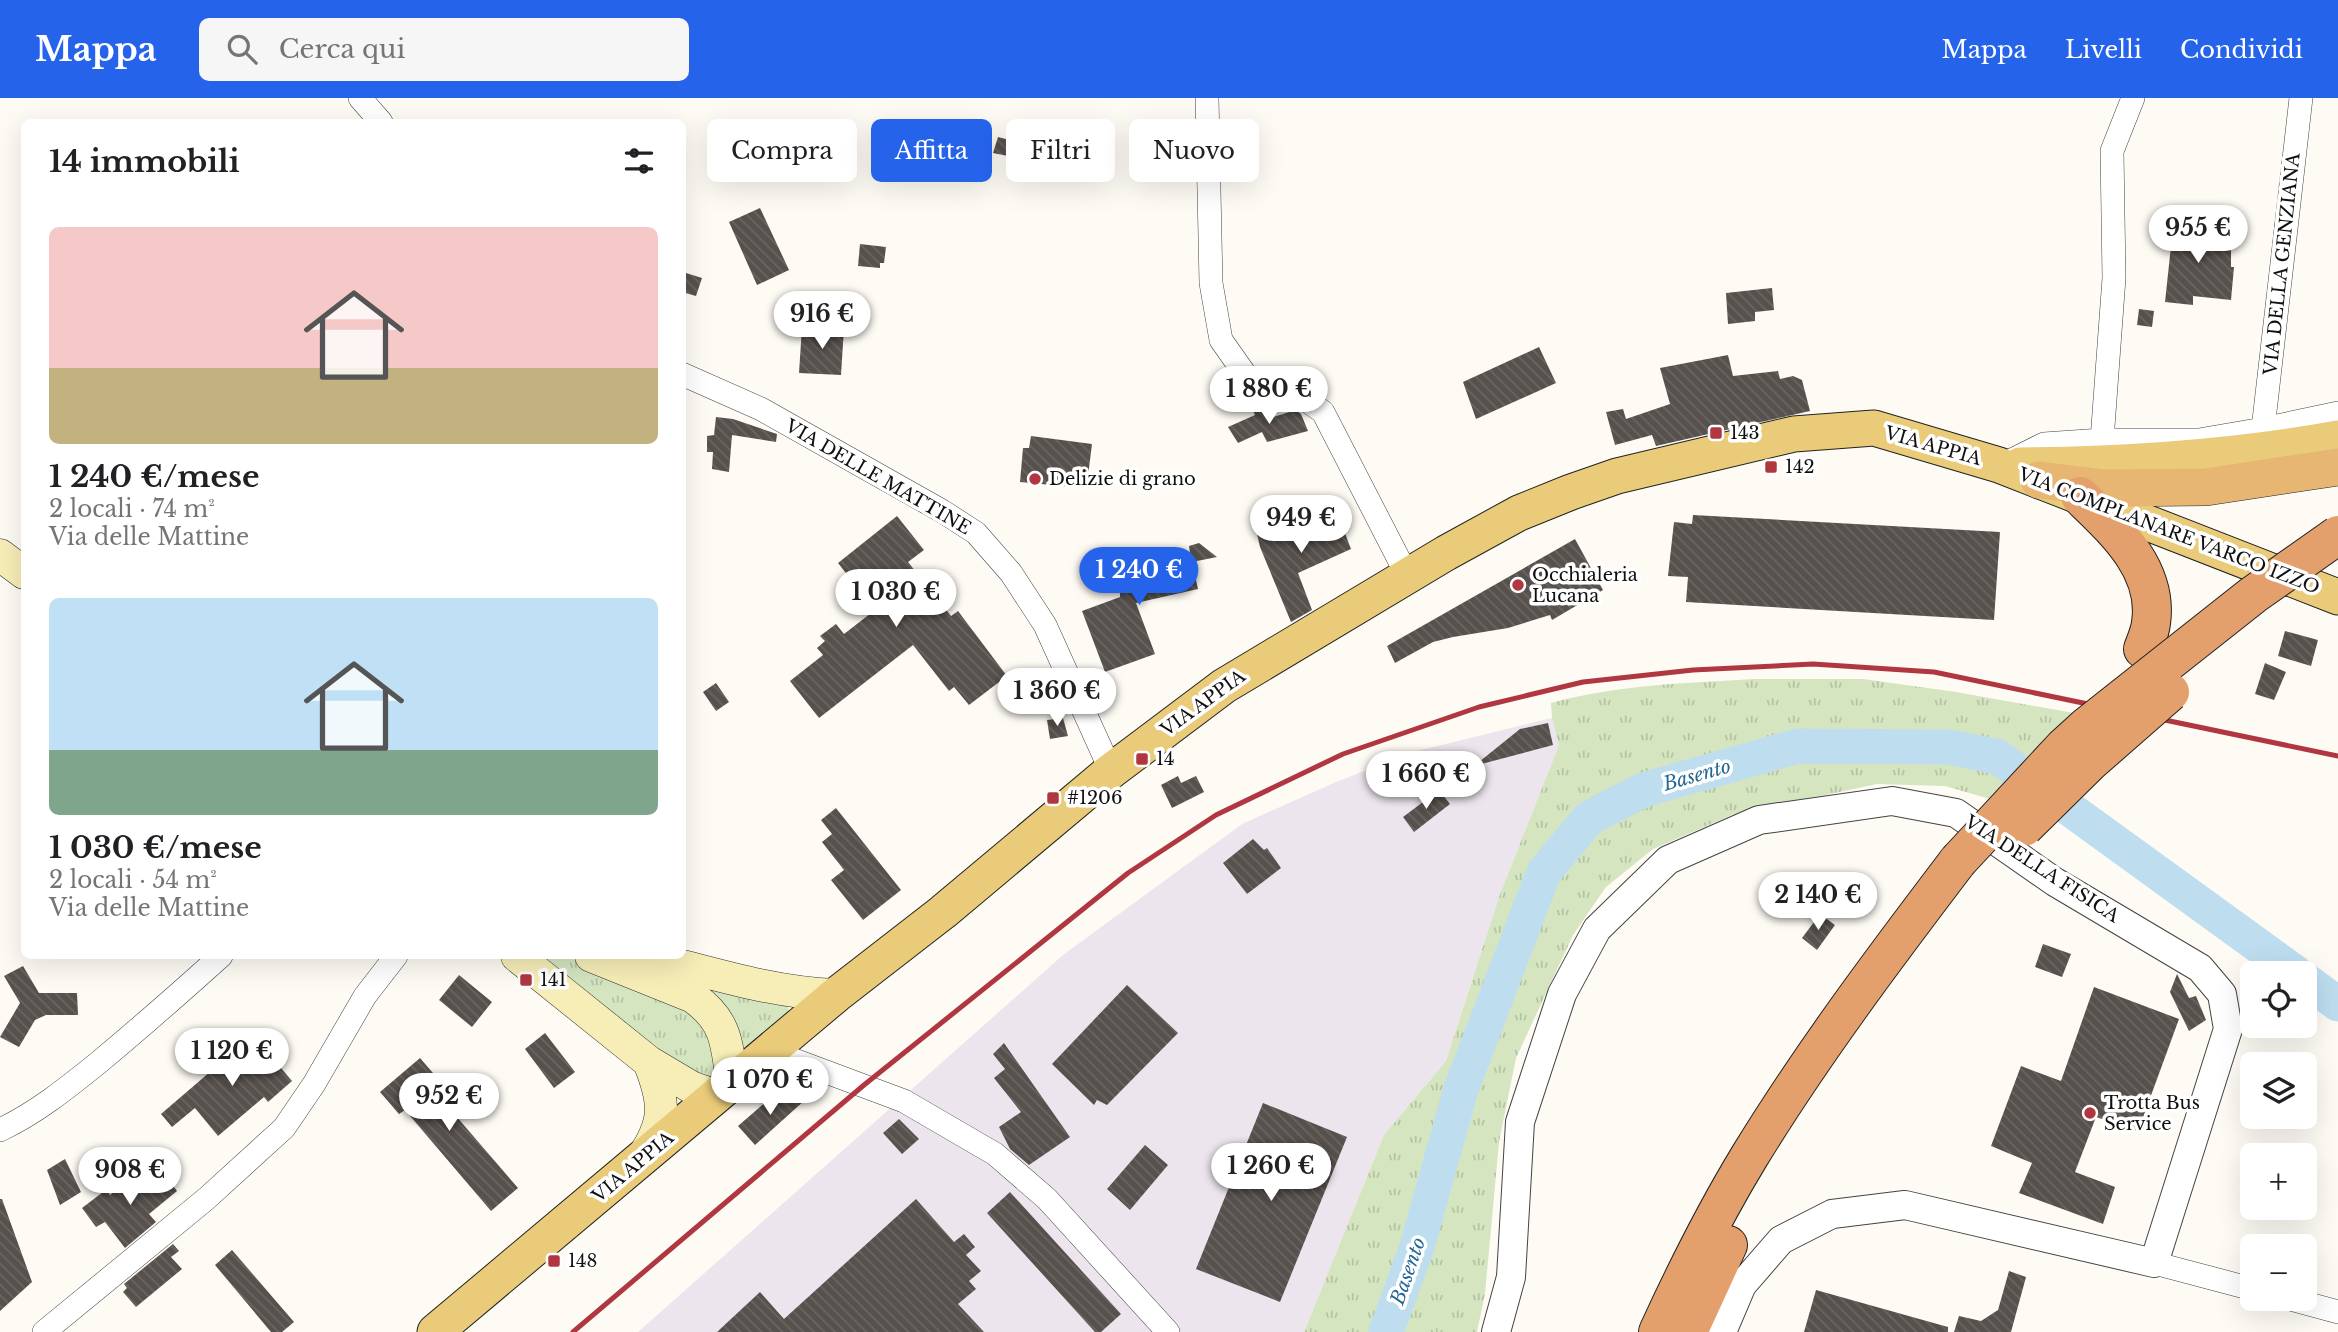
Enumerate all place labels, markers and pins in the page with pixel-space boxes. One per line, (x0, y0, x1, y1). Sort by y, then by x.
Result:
pin: 955 € (2149, 206, 2247, 265)
pin: 916 € (773, 292, 871, 351)
pin: 1 880 € (1204, 366, 1334, 426)
place label: 143 (1730, 422, 1760, 444)
marker: 143 (1708, 425, 1724, 441)
place label: 142 (1785, 456, 1815, 478)
marker: 142 (1763, 459, 1779, 475)
place label: Delizie di grano (1049, 468, 1196, 490)
marker: Delizie di grano (1027, 471, 1043, 487)
pin: 949 € (1252, 496, 1350, 555)
pin: 1 240 € (1074, 547, 1204, 607)
place label: Occhialeria Lucana (1532, 564, 1638, 607)
pin: 1 030 € (831, 570, 961, 629)
marker: Occhialeria Lucana (1510, 577, 1526, 593)
pin: 1 360 € (992, 668, 1122, 728)
place label: 14 (1156, 748, 1175, 770)
marker: 14 (1134, 751, 1150, 767)
pin: 1 660 € (1361, 752, 1491, 811)
place label: #1206 (1067, 787, 1123, 809)
marker: #1206 (1045, 790, 1061, 806)
pin: 2 140 € (1753, 872, 1883, 932)
place label: 141 (540, 969, 567, 991)
marker: 141 (518, 972, 534, 988)
pin: 1 120 € (167, 1028, 297, 1088)
pin: 1 070 € (705, 1058, 835, 1117)
pin: 952 € (400, 1074, 498, 1133)
place label: Trotta Bus Service (2104, 1092, 2200, 1135)
marker: Trotta Bus Service (2082, 1105, 2098, 1121)
pin: 1 260 € (1206, 1144, 1336, 1203)
pin: 908 € (81, 1148, 179, 1207)
place label: 148 (568, 1250, 597, 1272)
marker: 148 (546, 1253, 562, 1269)

